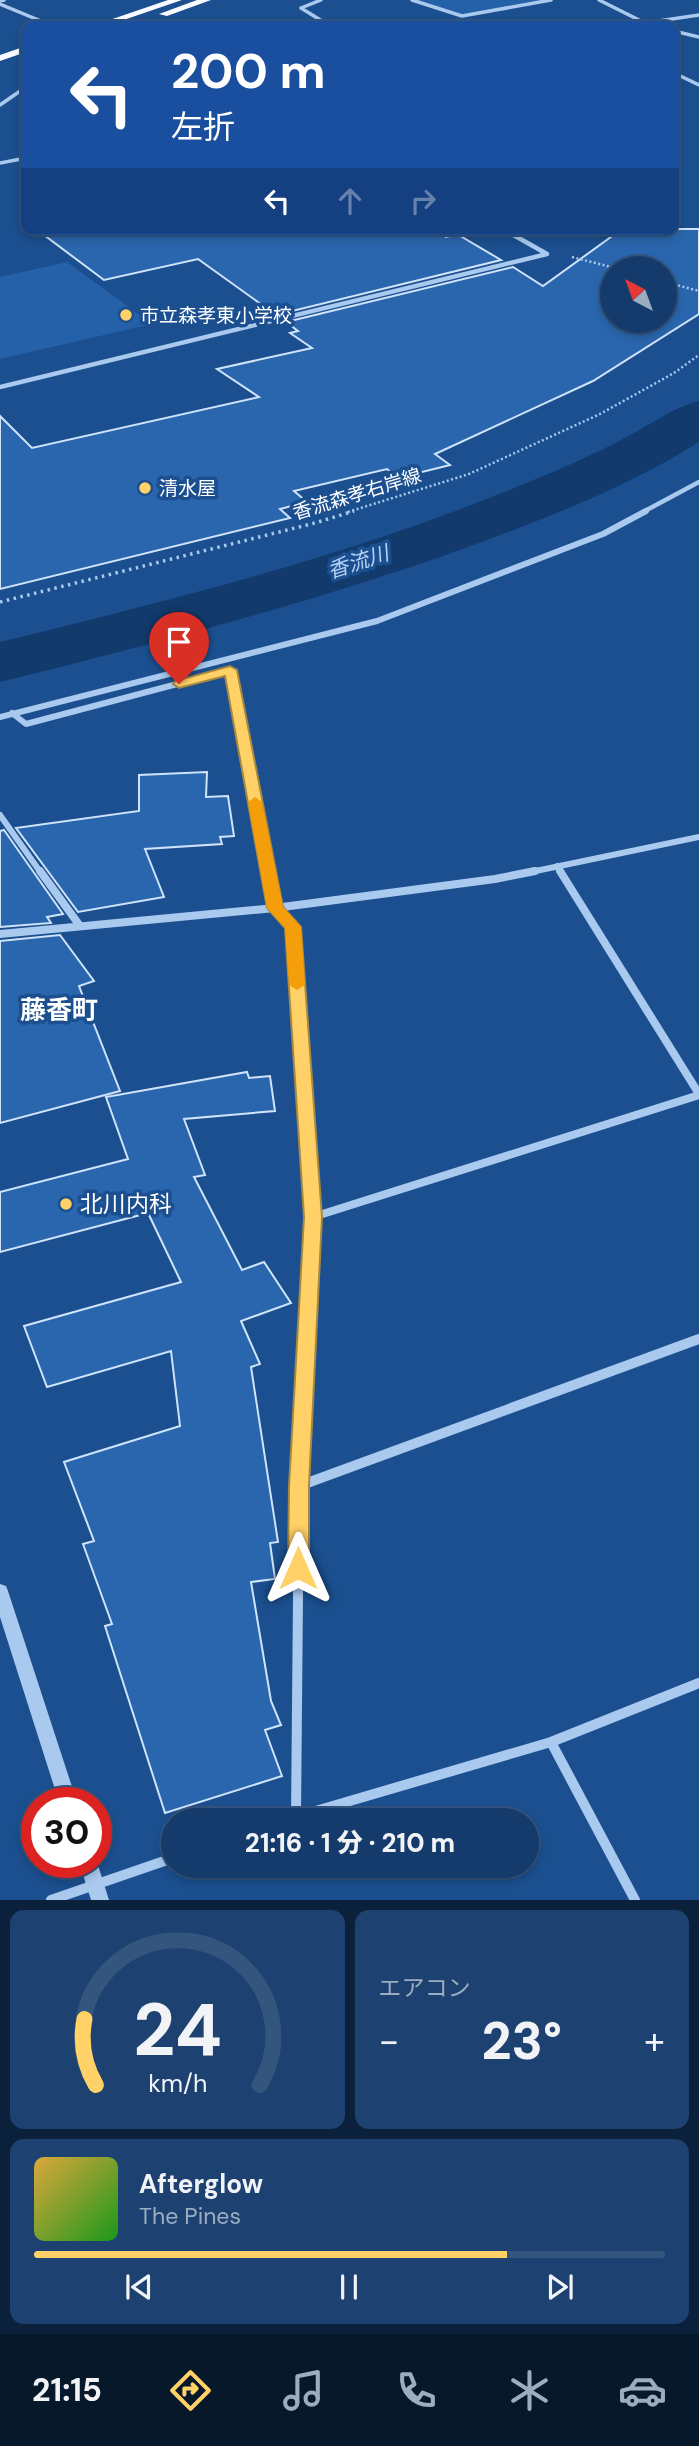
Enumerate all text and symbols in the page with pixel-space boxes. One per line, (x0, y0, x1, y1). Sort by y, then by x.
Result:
text: 200 m (171, 39, 326, 103)
icon: left (56, 49, 147, 140)
text: 左折 (171, 106, 235, 148)
icon: left (258, 182, 296, 220)
icon: ahead (331, 182, 369, 220)
icon: right (404, 182, 442, 220)
north arrow (600, 256, 677, 332)
map controls (600, 256, 677, 333)
place label: 市立森孝東小学校 (140, 303, 292, 328)
marker: 市立森孝東小学校 (118, 307, 134, 323)
street label: 香流森孝右岸線 (290, 463, 424, 525)
place label: 清水屋 (159, 476, 216, 501)
marker: 清水屋 (137, 480, 153, 496)
water label: 香流川 (324, 538, 394, 585)
pin (149, 612, 209, 684)
icon: arrive (160, 623, 198, 661)
district label: 藤香町 (20, 993, 98, 1027)
place label: 北川内科 (80, 1189, 172, 1219)
marker: 北川内科 (58, 1196, 74, 1212)
position arrow (261, 1531, 335, 1605)
speed limit sign: 30 (21, 1787, 112, 1878)
text: 21:16 · 1 分 · 210 m (245, 1826, 455, 1860)
text: エアコン (379, 1973, 471, 2003)
text: 24 (133, 1984, 222, 2079)
text: 23° (482, 2007, 562, 2075)
text: − (379, 2016, 399, 2066)
text: + (644, 2016, 665, 2066)
text: km/h (148, 2067, 207, 2100)
text: Afterglow (139, 2167, 263, 2201)
text: The Pines (139, 2201, 241, 2231)
icon: previous (120, 2268, 158, 2306)
icon: pause (330, 2268, 368, 2306)
icon: next (541, 2268, 579, 2306)
icon: directions (166, 2366, 215, 2415)
icon: music (279, 2366, 328, 2415)
icon: phone (392, 2366, 441, 2415)
icon: climate (505, 2366, 554, 2415)
icon: car (618, 2366, 667, 2415)
text: 21:15 (32, 2369, 102, 2411)

